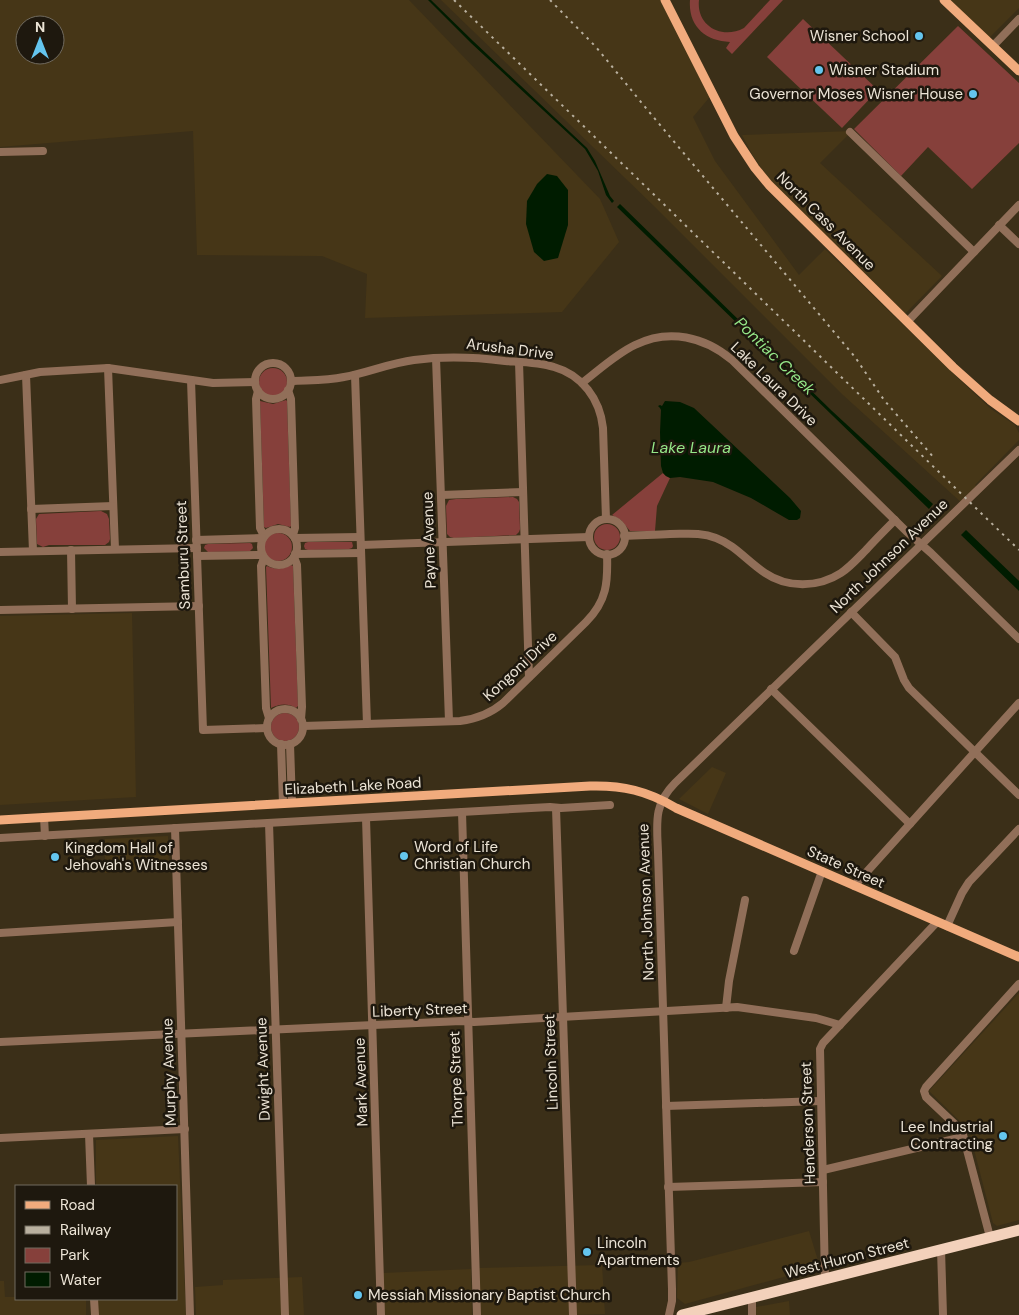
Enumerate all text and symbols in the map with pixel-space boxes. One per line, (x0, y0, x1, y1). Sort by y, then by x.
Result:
north arrow (15, 15, 65, 65)
text: N (35, 18, 45, 36)
place label: Wisner School (810, 26, 909, 46)
marker: Wisner School (913, 30, 925, 42)
place label: Wisner Stadium (829, 60, 939, 80)
marker: Wisner Stadium (813, 64, 825, 76)
place label: Governor Moses Wisner House (749, 84, 963, 104)
marker: Governor Moses Wisner House (967, 88, 979, 100)
street label: North Cass Avenue (772, 167, 880, 275)
water label: Pontiac Creek (730, 312, 820, 400)
street label: Arusha Drive (465, 334, 555, 364)
street label: Lake Laura Drive (726, 337, 822, 431)
water label: Lake Laura (651, 437, 731, 458)
street label: Payne Avenue (417, 491, 441, 589)
street label: North Johnson Avenue (826, 494, 952, 618)
street label: Samburu Street (171, 500, 195, 610)
street label: Kongoni Drive (479, 626, 561, 706)
street label: Elizabeth Lake Road (284, 772, 422, 800)
street label: North Johnson Avenue (633, 823, 659, 981)
place label: Word of Life Christian Church (414, 837, 530, 874)
place label: Kingdom Hall of Jehovah's Witnesses (65, 838, 208, 875)
street label: State Street (804, 841, 888, 893)
marker: Word of Life Christian Church (398, 850, 410, 862)
marker: Kingdom Hall of Jehovah's Witnesses (49, 851, 61, 863)
street label: Liberty Street (372, 998, 468, 1022)
street label: Lincoln Street (539, 1014, 563, 1110)
street label: Dwight Avenue (251, 1017, 275, 1121)
street label: Murphy Avenue (157, 1018, 181, 1126)
street label: Thorpe Street (444, 1031, 468, 1127)
street label: Mark Avenue (349, 1037, 373, 1127)
street label: Henderson Street (796, 1061, 820, 1184)
place label: Lee Industrial Contracting (901, 1117, 993, 1154)
marker: Lee Industrial Contracting (997, 1130, 1009, 1142)
legend (15, 1185, 178, 1300)
text: Road (60, 1195, 95, 1215)
text: Railway (60, 1220, 112, 1240)
place label: Lincoln Apartments (597, 1233, 680, 1270)
street label: West Huron Street (783, 1233, 911, 1283)
text: Park (60, 1245, 90, 1265)
marker: Lincoln Apartments (581, 1246, 593, 1258)
text: Water (60, 1270, 102, 1290)
place label: Messiah Missionary Baptist Church (368, 1285, 610, 1305)
marker: Messiah Missionary Baptist Church (352, 1289, 364, 1301)

